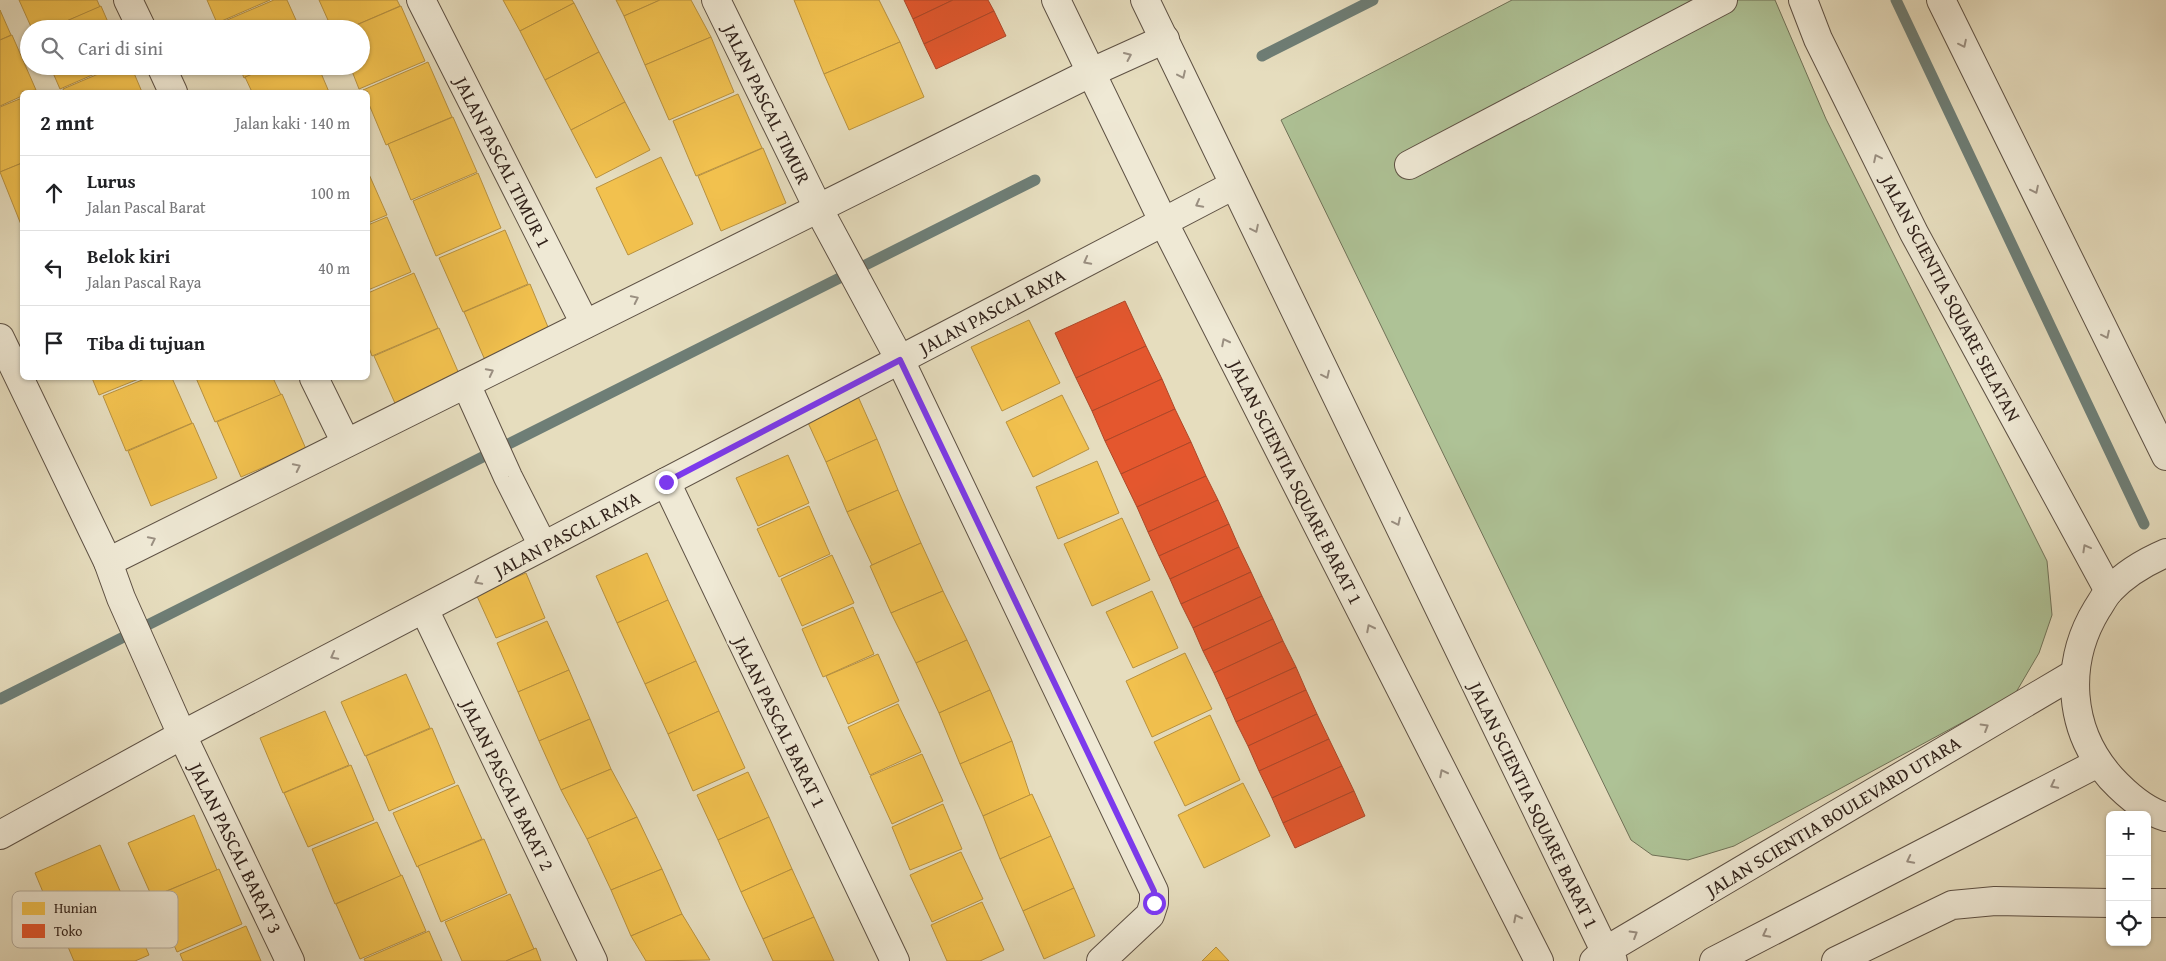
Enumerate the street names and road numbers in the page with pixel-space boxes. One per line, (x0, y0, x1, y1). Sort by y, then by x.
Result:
street label: JALAN PASCAL TIMUR (715, 17, 818, 189)
street label: JALAN PASCAL TIMUR 1 (447, 70, 558, 252)
street label: JALAN SCIENTIA SQUARE SELATAN (1873, 168, 2028, 426)
street label: JALAN PASCAL RAYA (912, 260, 1070, 362)
street label: JALAN SCIENTIA SQUARE BARAT 1 (1221, 353, 1370, 609)
street label: JALAN PASCAL RAYA (487, 483, 645, 585)
street label: JALAN PASCAL BARAT 1 (725, 630, 834, 812)
street label: JALAN SCIENTIA SQUARE BARAT 1 (1461, 675, 1606, 933)
street label: JALAN PASCAL BARAT 2 (453, 693, 562, 875)
street label: JALAN SCIENTIA BOULEVARD UTARA (1698, 728, 1966, 904)
street label: JALAN PASCAL BARAT 3 (181, 756, 290, 938)

